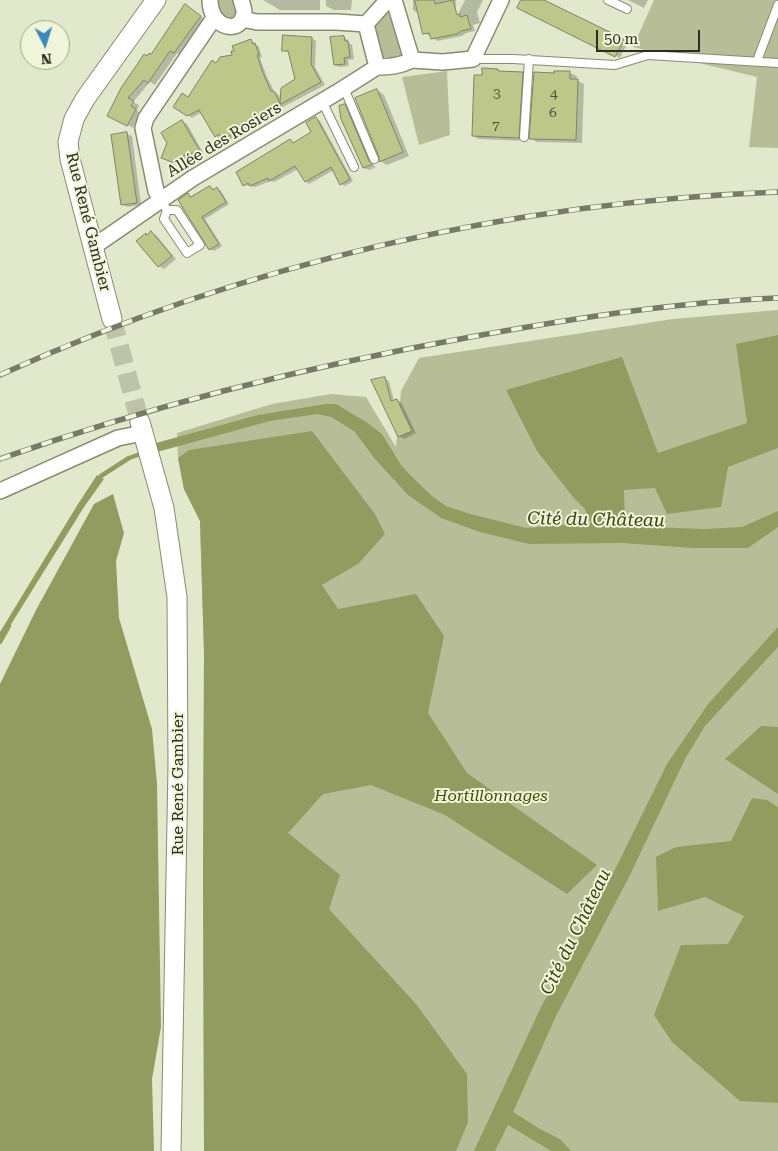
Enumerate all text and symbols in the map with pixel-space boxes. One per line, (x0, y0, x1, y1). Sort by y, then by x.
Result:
north arrow (20, 20, 70, 70)
scale bar (598, 20, 702, 52)
text: 50 m (604, 30, 638, 48)
text: N (40, 51, 52, 67)
house number: 3 (493, 86, 501, 102)
house number: 4 (550, 86, 558, 102)
street label: Allée des Rosiers (163, 98, 285, 182)
house number: 6 (549, 105, 557, 121)
house number: 7 (492, 118, 500, 134)
street label: Rue René Gambier (61, 150, 115, 294)
water label: Cité du Château (527, 508, 665, 532)
street label: Rue René Gambier (168, 713, 188, 855)
park label: Hortillonnages (434, 786, 548, 806)
water label: Cité du Château (536, 865, 616, 999)

